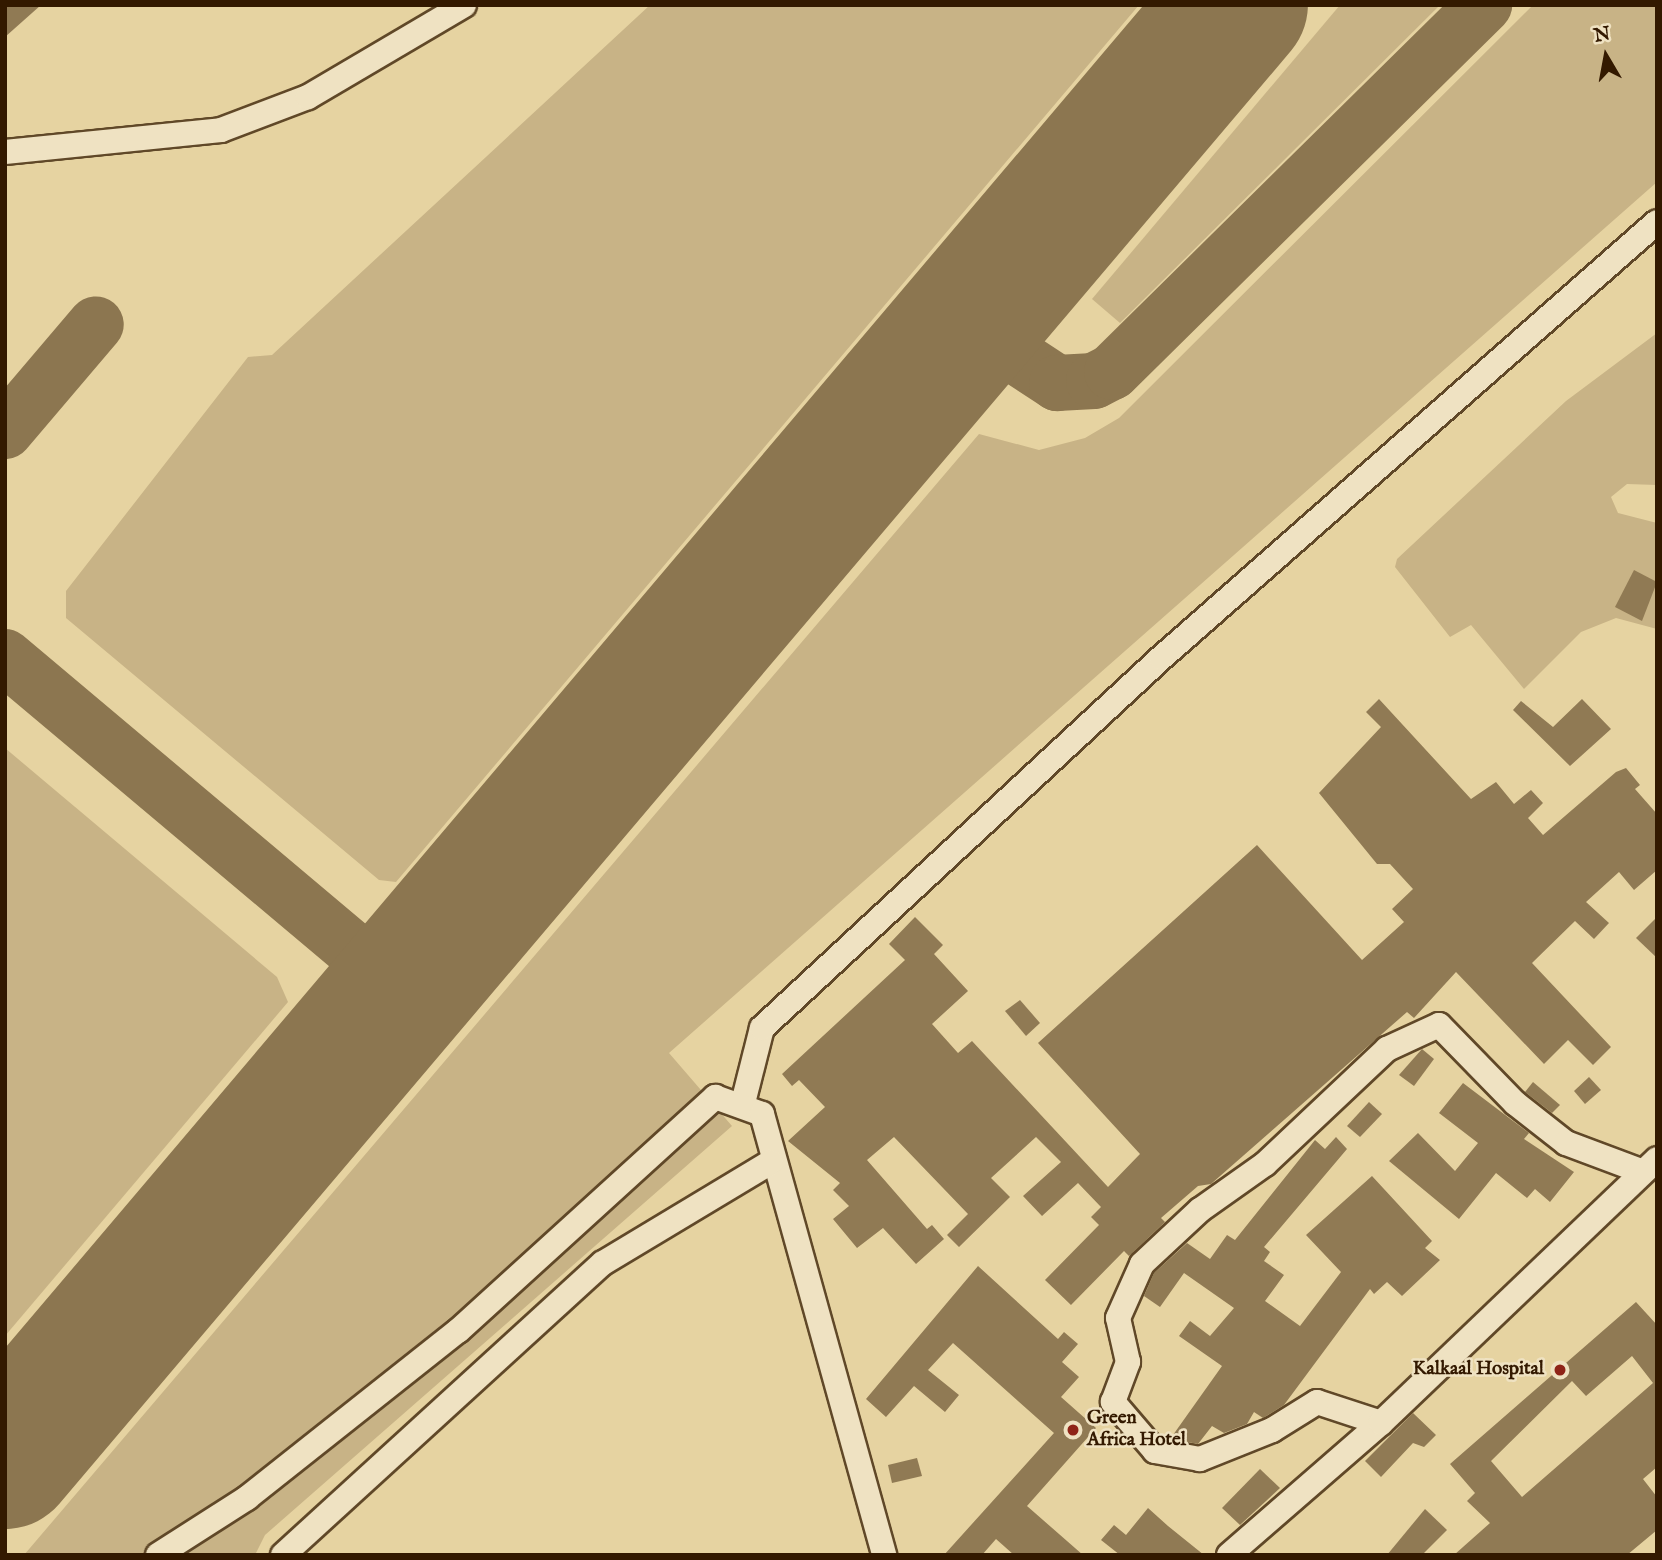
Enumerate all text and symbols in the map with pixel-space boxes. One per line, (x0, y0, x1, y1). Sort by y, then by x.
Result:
north arrow (1571, 21, 1641, 91)
text: N (1592, 22, 1613, 49)
place label: Kalkaal Hospital (1413, 1359, 1544, 1381)
marker: Kalkaal Hospital (1550, 1360, 1570, 1380)
place label: Green Africa Hotel (1087, 1408, 1186, 1452)
marker: Green Africa Hotel (1065, 1422, 1081, 1438)

